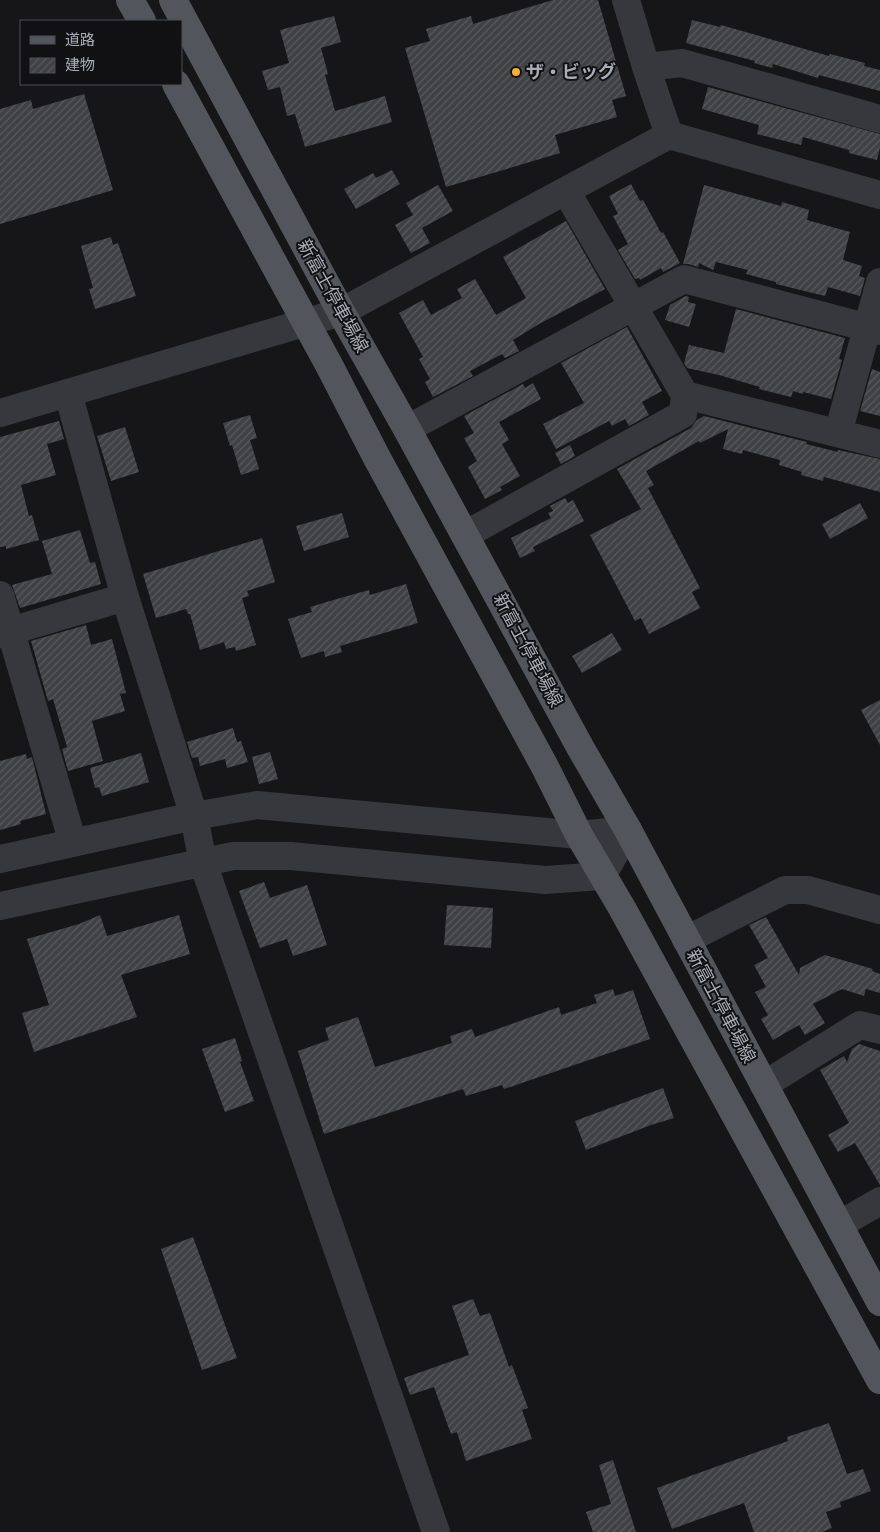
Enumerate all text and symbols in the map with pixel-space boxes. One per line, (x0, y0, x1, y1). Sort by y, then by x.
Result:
legend (20, 20, 182, 85)
text: 道路 (65, 31, 95, 48)
text: 建物 (65, 56, 95, 73)
place label: ザ・ビッグ (526, 62, 616, 82)
marker: ザ・ビッグ (510, 66, 522, 78)
street label: 新富士停車場線 (294, 236, 372, 356)
street label: 新富士停車場線 (490, 590, 566, 710)
street label: 新富士停車場線 (683, 946, 759, 1066)

